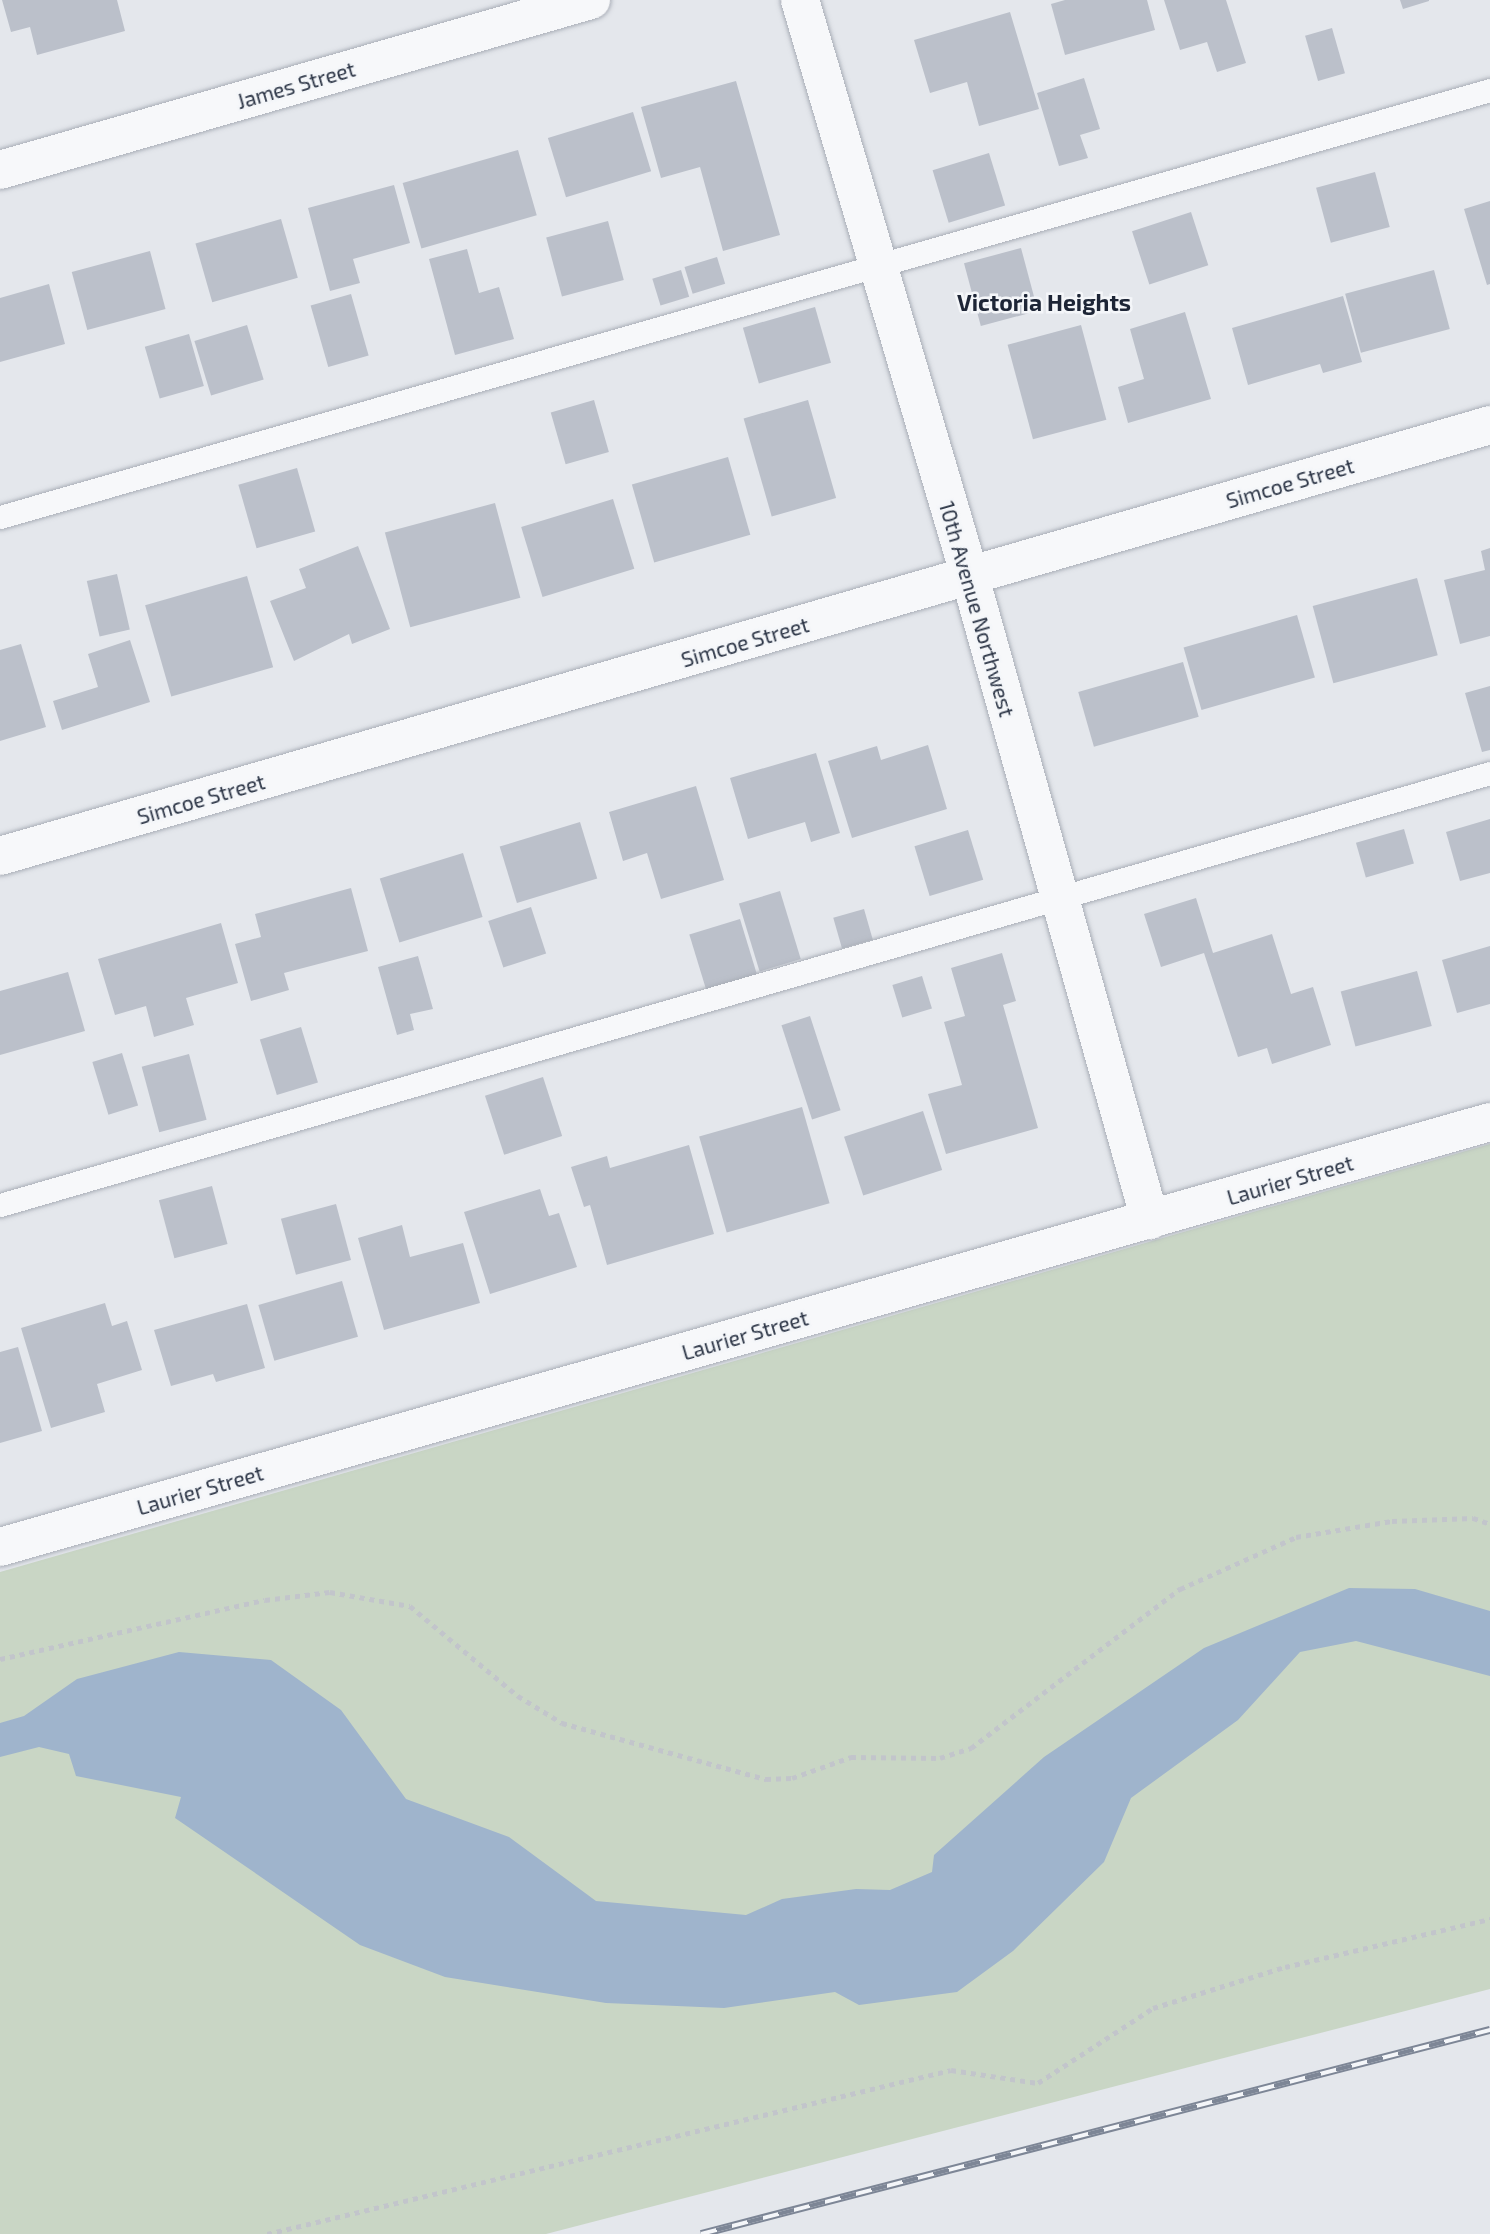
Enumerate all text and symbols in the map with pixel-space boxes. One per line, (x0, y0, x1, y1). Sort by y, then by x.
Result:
street label: James Street (234, 56, 358, 114)
district label: Victoria Heights (957, 288, 1131, 316)
street label: Simcoe Street (1223, 453, 1357, 513)
street label: 10th Avenue Northwest (934, 498, 1020, 720)
street label: Simcoe Street (678, 612, 812, 672)
street label: Simcoe Street (134, 769, 268, 829)
street label: Laurier Street (1224, 1150, 1356, 1210)
street label: Laurier Street (679, 1305, 811, 1365)
street label: Laurier Street (134, 1460, 266, 1520)

